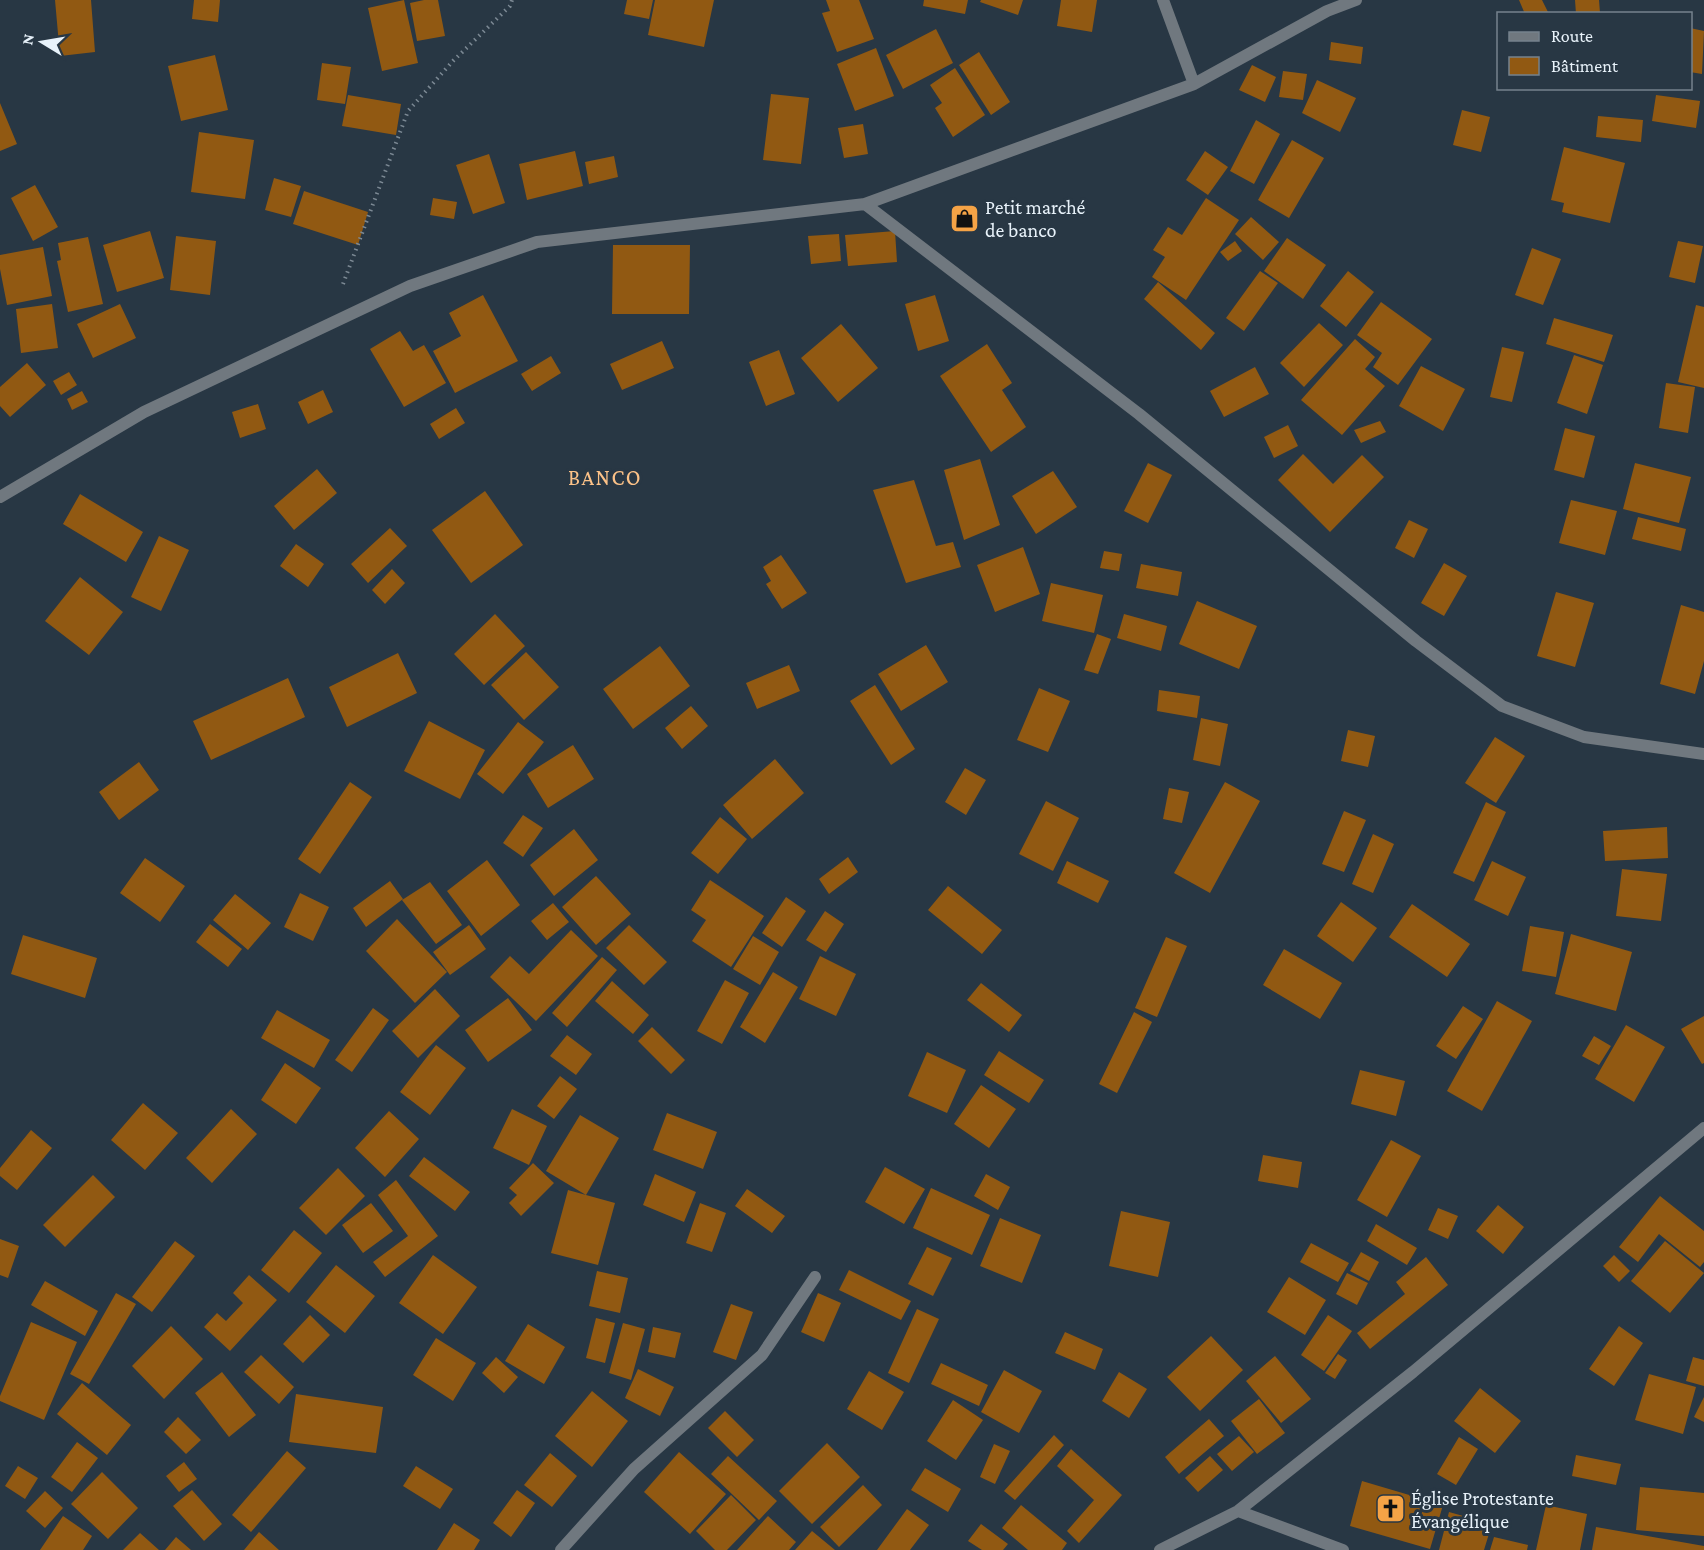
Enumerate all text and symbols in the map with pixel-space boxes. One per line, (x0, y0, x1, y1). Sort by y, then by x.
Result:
north arrow (12, 12, 72, 72)
legend (1497, 12, 1692, 90)
text: Route (1551, 26, 1593, 46)
text: N (18, 32, 37, 46)
text: Bâtiment (1551, 56, 1619, 76)
place label: Petit marché de banco (985, 196, 1086, 241)
shop icon: Petit marché de banco (948, 202, 980, 234)
district label: BANCO (568, 465, 642, 490)
place label: Église Protestante Évangélique (1411, 1487, 1554, 1533)
church icon: Église Protestante Évangélique (1374, 1493, 1406, 1525)

